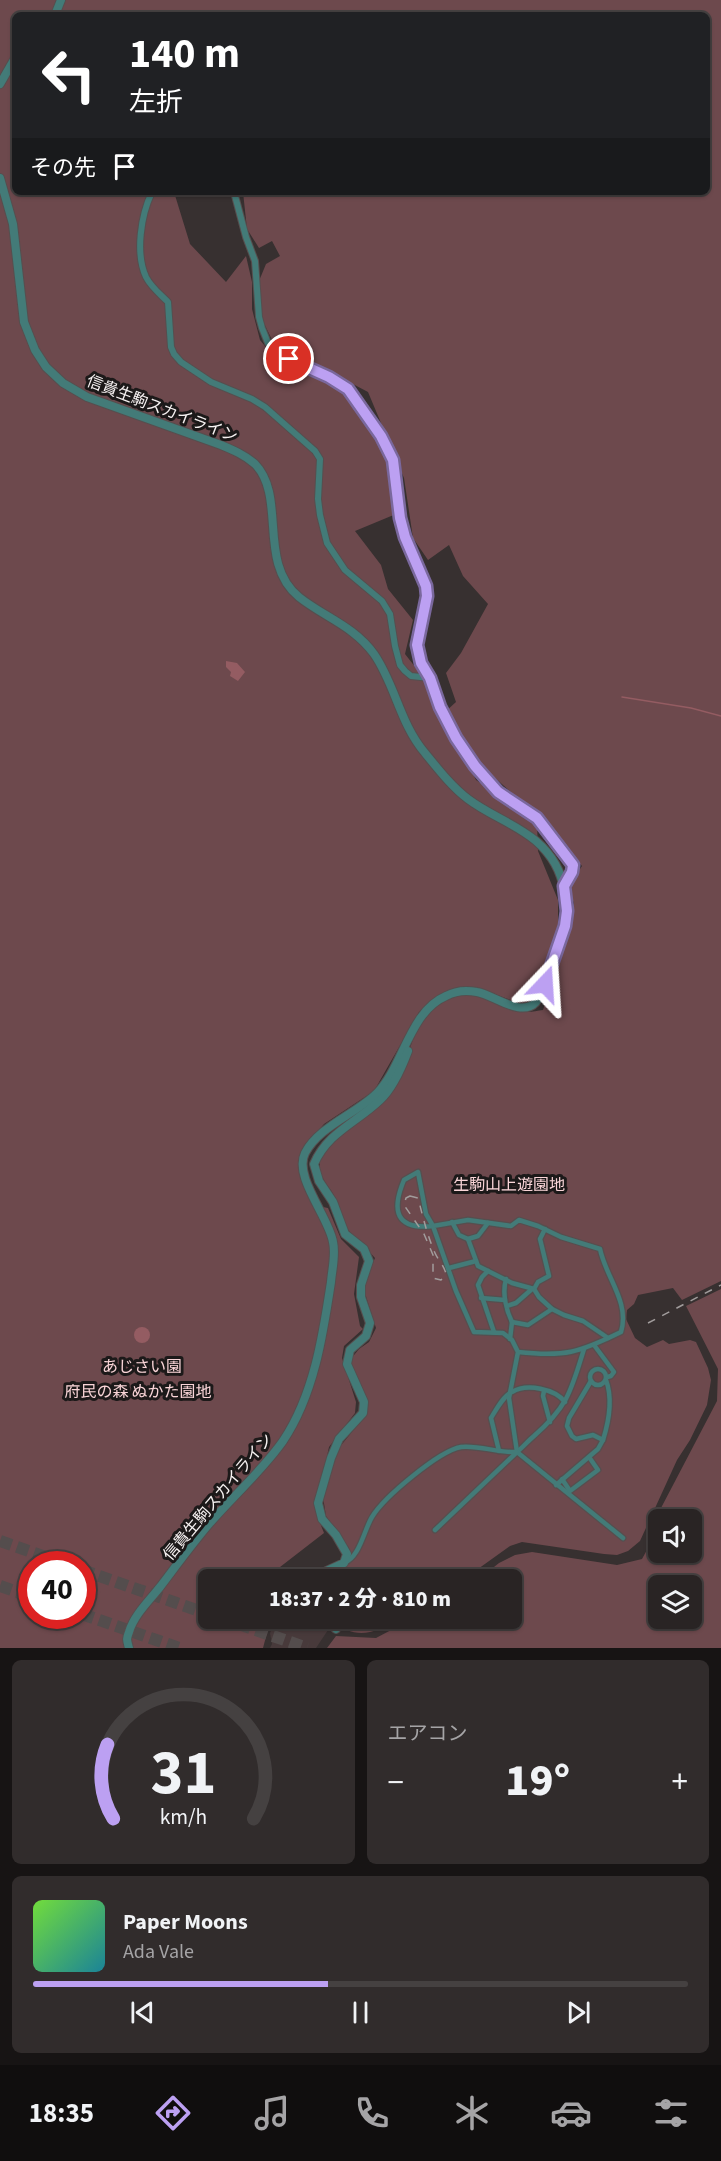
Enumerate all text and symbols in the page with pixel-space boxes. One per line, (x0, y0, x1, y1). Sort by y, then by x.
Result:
text: 140 m (129, 24, 240, 84)
icon: left (30, 36, 108, 114)
text: 左折 (129, 83, 183, 122)
icon: arrive (108, 150, 141, 183)
text: その先 (30, 152, 96, 184)
pin (263, 333, 314, 384)
icon: arrive (272, 342, 305, 375)
street label: 信貴生駒スカイライン (83, 370, 241, 448)
position arrow (513, 952, 577, 1016)
park label: 生駒山上遊園地 (453, 1174, 565, 1196)
park label: あじさい園 (102, 1356, 182, 1378)
park label: 府民の森 ぬかた園地 (64, 1381, 212, 1403)
street label: 信貴生駒スカイライン (158, 1429, 278, 1565)
map controls (648, 1509, 702, 1629)
button: sound (648, 1509, 702, 1563)
speed limit sign: 40 (18, 1551, 96, 1629)
button: layers (648, 1575, 702, 1629)
text: 18:37 · 2 分 · 810 m (269, 1583, 451, 1615)
text: エアコン (388, 1720, 468, 1748)
text: 31 (150, 1729, 216, 1818)
text: 19° (505, 1749, 570, 1813)
text: − (388, 1759, 404, 1806)
text: + (672, 1759, 688, 1806)
text: km/h (159, 1802, 207, 1833)
text: Paper Moons (123, 1906, 248, 1938)
text: Ada Vale (123, 1938, 194, 1966)
icon: previous (126, 1996, 159, 2029)
icon: pause (344, 1996, 377, 2029)
icon: next (562, 1996, 595, 2029)
icon: directions (152, 2092, 194, 2134)
icon: music (251, 2092, 293, 2134)
icon: phone (351, 2092, 393, 2134)
icon: climate (451, 2092, 493, 2134)
icon: car (550, 2092, 592, 2134)
icon: filters (650, 2092, 692, 2134)
text: 18:35 (29, 2094, 94, 2133)

